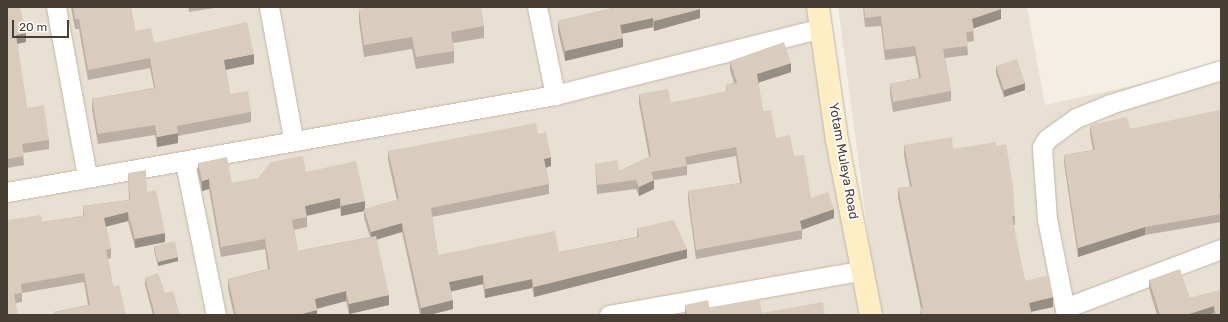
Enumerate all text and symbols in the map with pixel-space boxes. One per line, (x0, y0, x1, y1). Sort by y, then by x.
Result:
scale bar (14, 12, 71, 38)
text: 20 m (19, 20, 47, 34)
street label: Yotam Muleya Road (825, 101, 861, 221)

